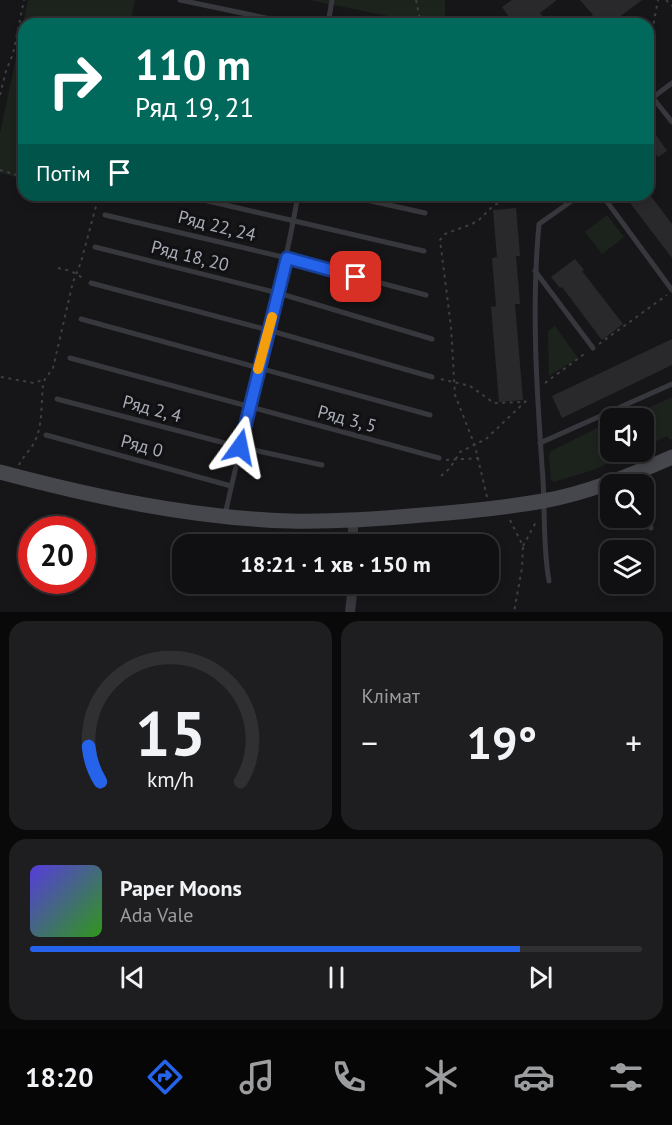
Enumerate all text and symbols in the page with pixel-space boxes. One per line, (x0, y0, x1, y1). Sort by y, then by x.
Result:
text: 110 m (135, 37, 251, 92)
icon: right (36, 42, 114, 120)
text: Ряд 19, 21 (135, 90, 254, 124)
icon: arrive (103, 156, 136, 189)
text: Потім (36, 159, 91, 187)
street label: Ряд 22, 24 (176, 205, 259, 246)
street label: Ряд 18, 20 (149, 235, 232, 276)
pin (330, 251, 381, 302)
icon: arrive (339, 260, 372, 293)
street label: Ряд 2, 4 (120, 390, 184, 427)
street label: Ряд 3, 5 (315, 400, 379, 437)
map controls (600, 408, 654, 594)
button: sound (600, 408, 654, 462)
position arrow (208, 415, 272, 479)
street label: Ряд 0 (119, 429, 166, 462)
button: search (600, 474, 654, 528)
speed limit sign: 20 (18, 516, 96, 594)
button: layers (600, 540, 654, 594)
text: 18:21 · 1 хв · 150 m (240, 550, 431, 578)
text: Клімат (362, 683, 420, 709)
text: 15 (135, 692, 206, 773)
text: 19° (466, 713, 537, 771)
text: − (362, 721, 378, 764)
text: + (625, 721, 642, 764)
text: km/h (147, 766, 194, 794)
text: Paper Moons (120, 874, 242, 902)
text: Ada Vale (120, 902, 193, 928)
icon: previous (116, 961, 149, 994)
icon: pause (320, 961, 353, 994)
icon: next (524, 961, 557, 994)
icon: directions (144, 1056, 186, 1098)
icon: music (236, 1056, 278, 1098)
icon: phone (328, 1056, 370, 1098)
icon: climate (420, 1056, 462, 1098)
icon: car (513, 1056, 555, 1098)
icon: filters (605, 1056, 647, 1098)
text: 18:20 (25, 1060, 94, 1094)

